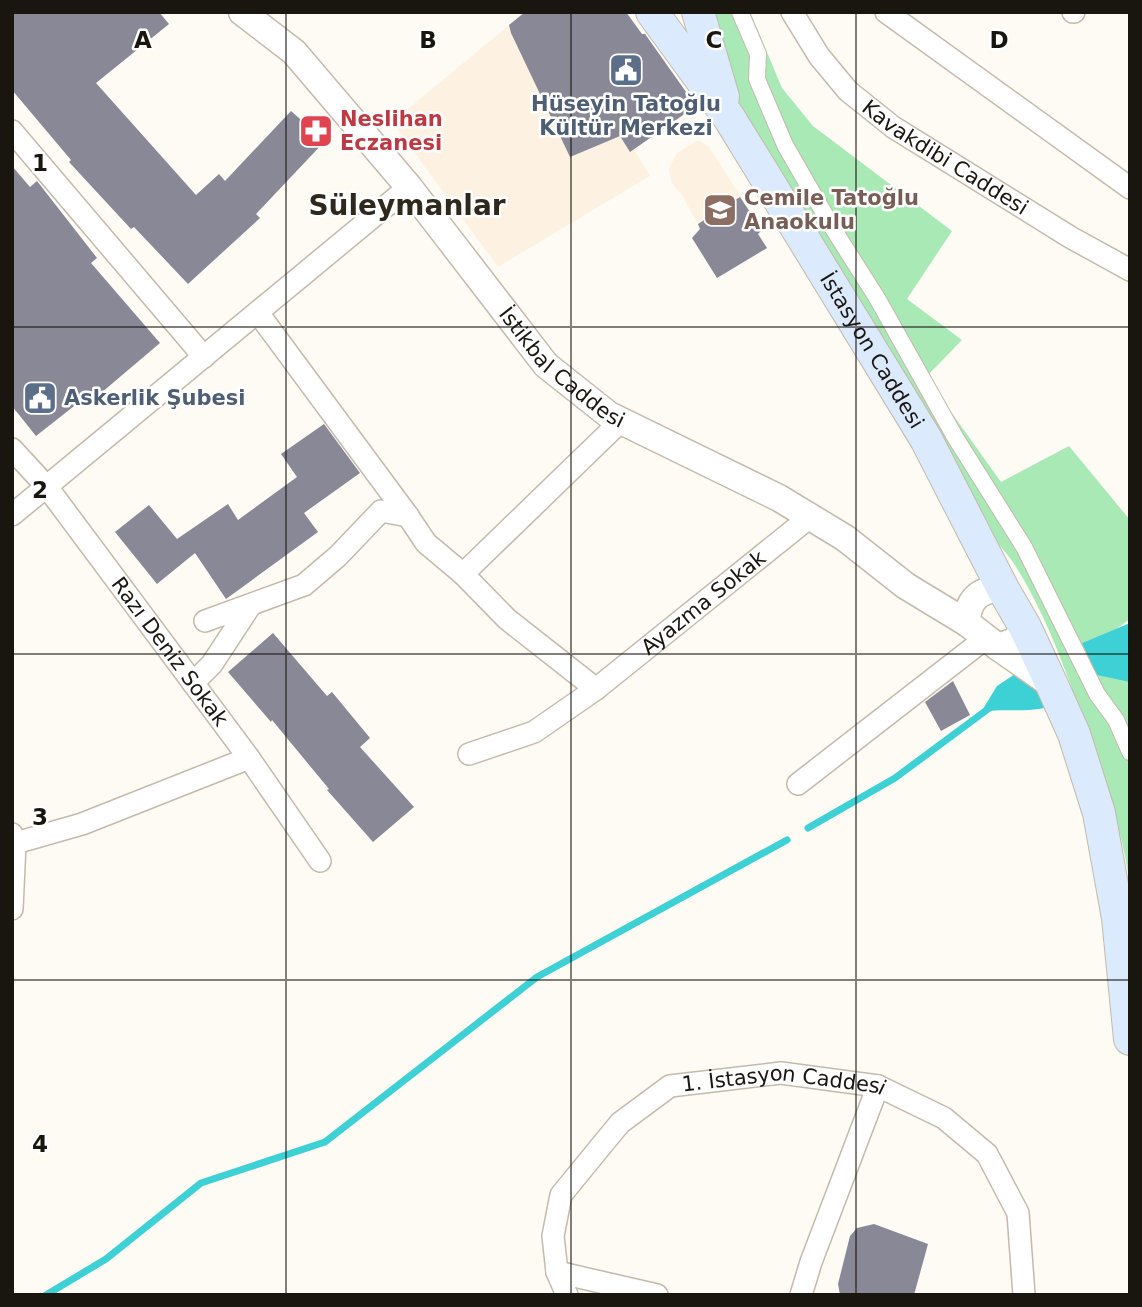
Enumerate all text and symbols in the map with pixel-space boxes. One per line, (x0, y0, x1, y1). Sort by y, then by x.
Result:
text: A (134, 27, 152, 53)
text: B (419, 27, 437, 53)
text: C (706, 27, 722, 53)
text: D (989, 27, 1009, 53)
public building icon: Hüseyin Tatoğlu Kültür Merkezi (607, 51, 645, 89)
place label: Hüseyin Tatoğlu Kültür Merkezi (531, 92, 721, 140)
street label: Kavakdibi Caddesi (857, 95, 1032, 220)
place label: Neslihan Eczanesi (340, 107, 443, 155)
pharmacy icon: Neslihan Eczanesi (297, 112, 335, 150)
text: 1 (32, 150, 48, 176)
place label: Cemile Tatoğlu Anaokulu (744, 186, 919, 234)
district label: Süleymanlar (308, 189, 506, 222)
school or university icon: Cemile Tatoğlu Anaokulu (701, 191, 739, 229)
street label: İstasyon Caddesi (815, 268, 929, 433)
street label: İstikbal Caddesi (494, 302, 629, 433)
public building icon: Askerlik Şubesi (21, 379, 59, 417)
place label: Askerlik Şubesi (64, 386, 245, 410)
text: 2 (32, 477, 48, 503)
street label: Ayazma Sokak (637, 545, 771, 660)
street label: Razı Deniz Sokak (106, 572, 233, 731)
text: 3 (32, 804, 48, 830)
street label: 1. İstasyon Caddesi (681, 1061, 890, 1100)
text: 4 (32, 1131, 48, 1157)

